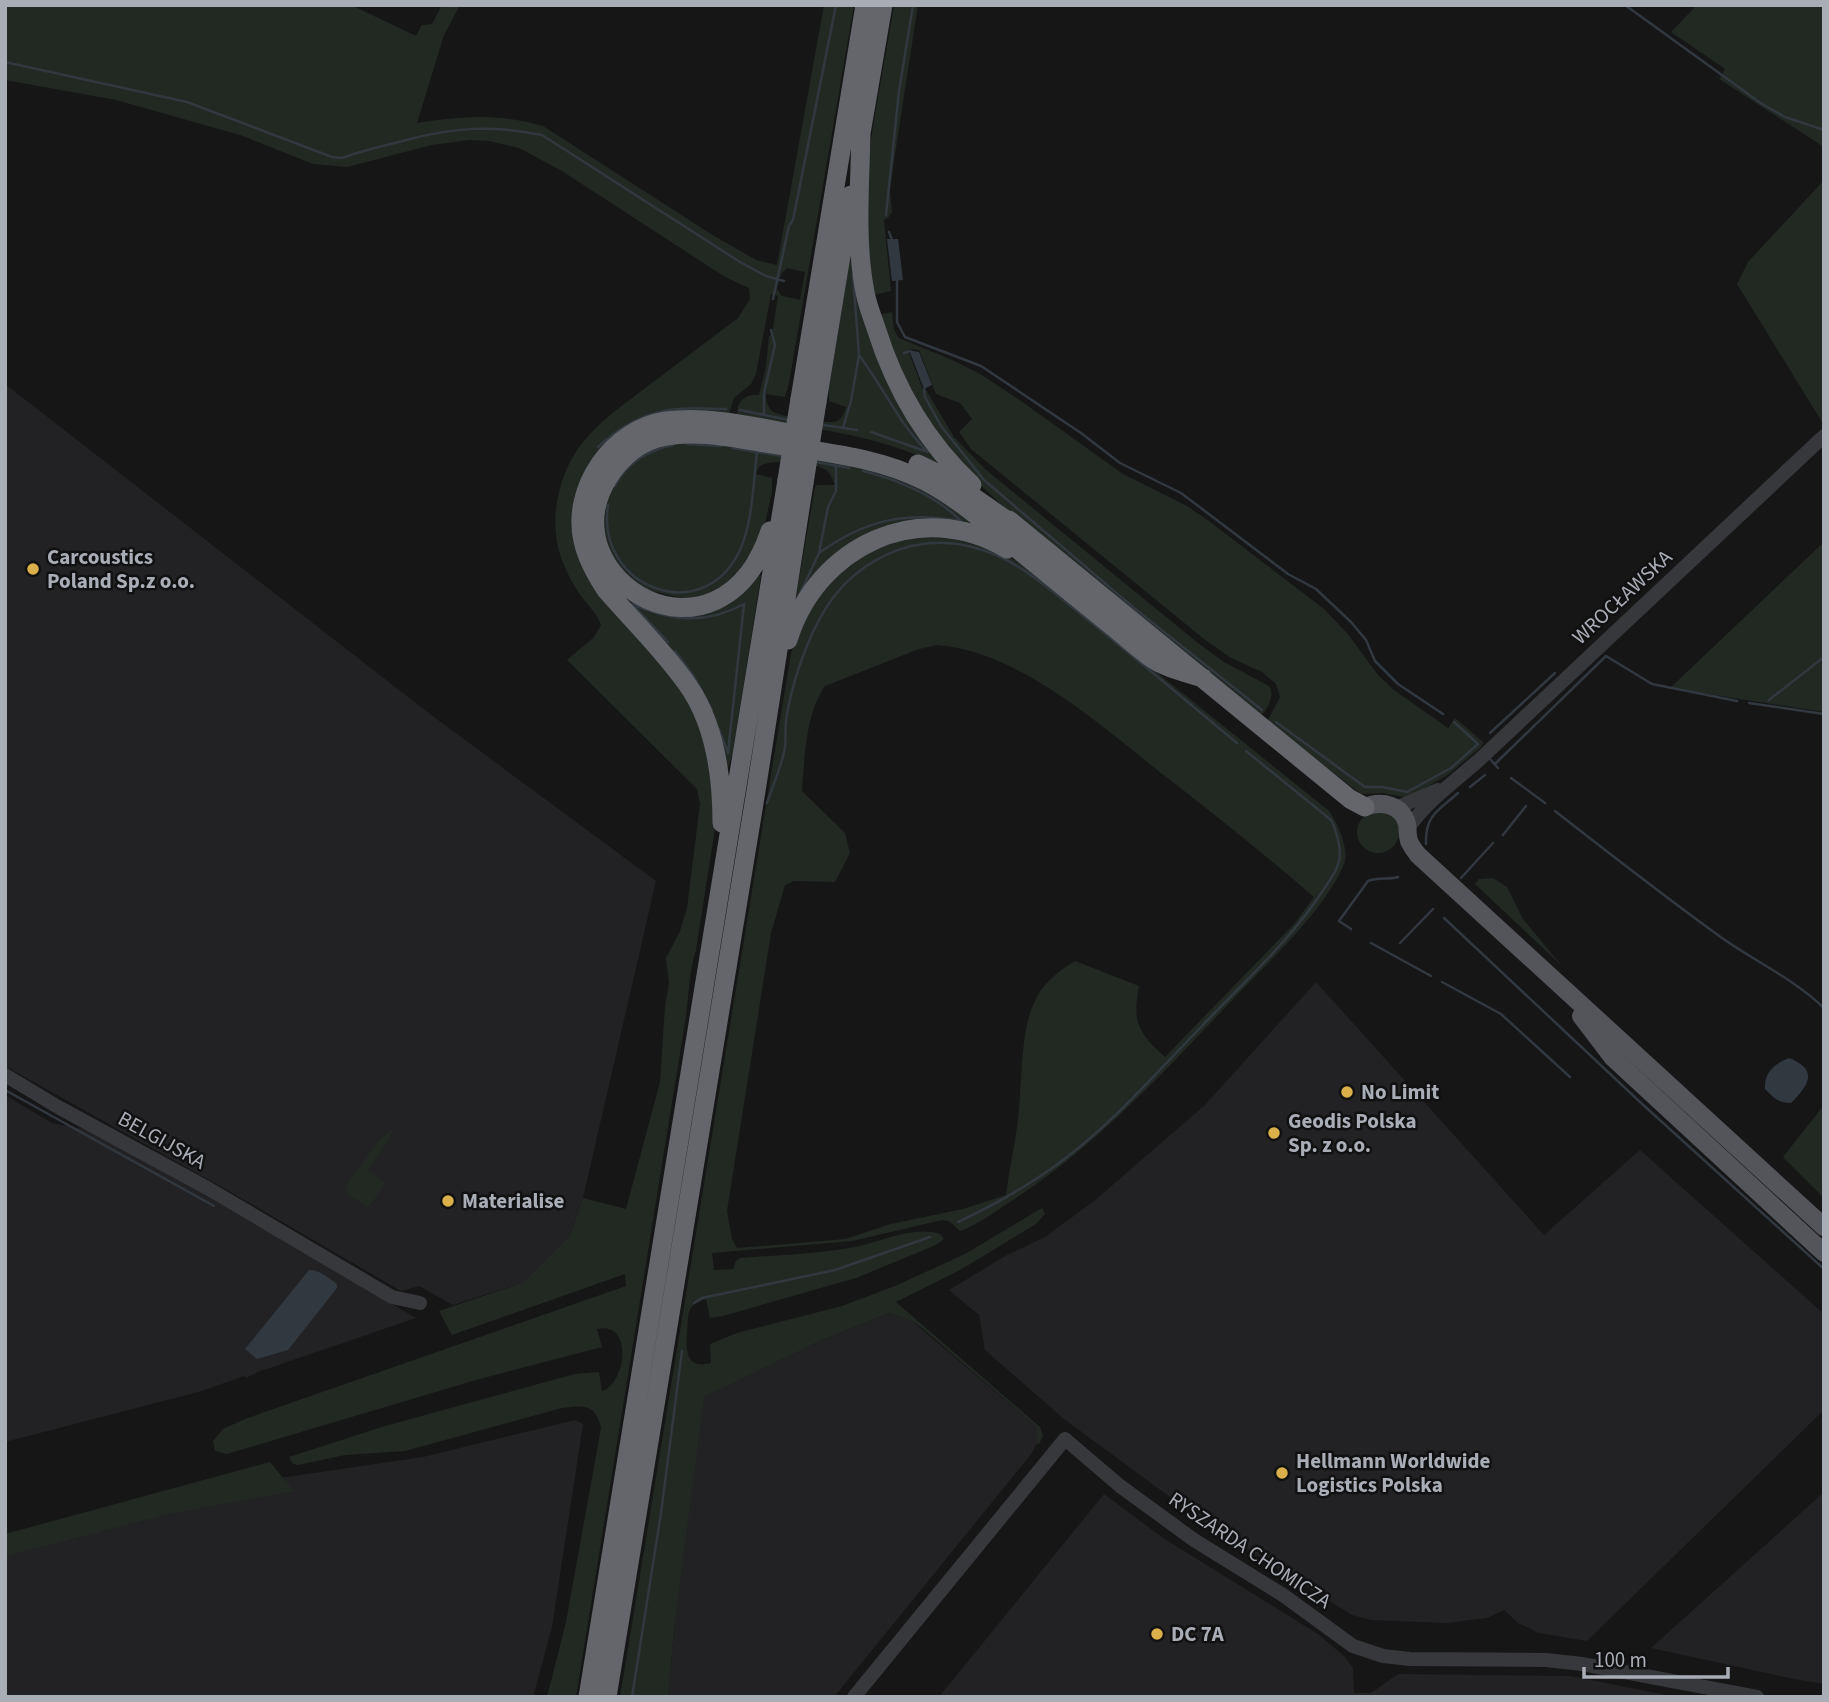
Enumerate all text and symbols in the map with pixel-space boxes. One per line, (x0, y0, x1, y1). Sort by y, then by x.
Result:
place label: Carcoustics Poland Sp.z o.o. (47, 542, 195, 596)
street label: WROCŁAWSKA (1565, 542, 1679, 651)
marker: Carcoustics Poland Sp.z o.o. (25, 561, 41, 577)
place label: No Limit (1361, 1077, 1439, 1107)
marker: No Limit (1339, 1084, 1355, 1100)
street label: BELGIJSKA (113, 1104, 212, 1177)
place label: Geodis Polska Sp. z o.o. (1288, 1106, 1417, 1160)
marker: Geodis Polska Sp. z o.o. (1266, 1125, 1282, 1141)
place label: Materialise (462, 1186, 565, 1216)
marker: Materialise (440, 1193, 456, 1209)
place label: Hellmann Worldwide Logistics Polska (1296, 1446, 1491, 1500)
marker: Hellmann Worldwide Logistics Polska (1274, 1465, 1290, 1481)
street label: RYSZARDA CHOMICZA (1163, 1484, 1338, 1616)
place label: DC 7A (1171, 1619, 1225, 1649)
marker: DC 7A (1149, 1626, 1165, 1642)
scale bar (1584, 1636, 1728, 1680)
text: 100 m (1594, 1645, 1647, 1675)

